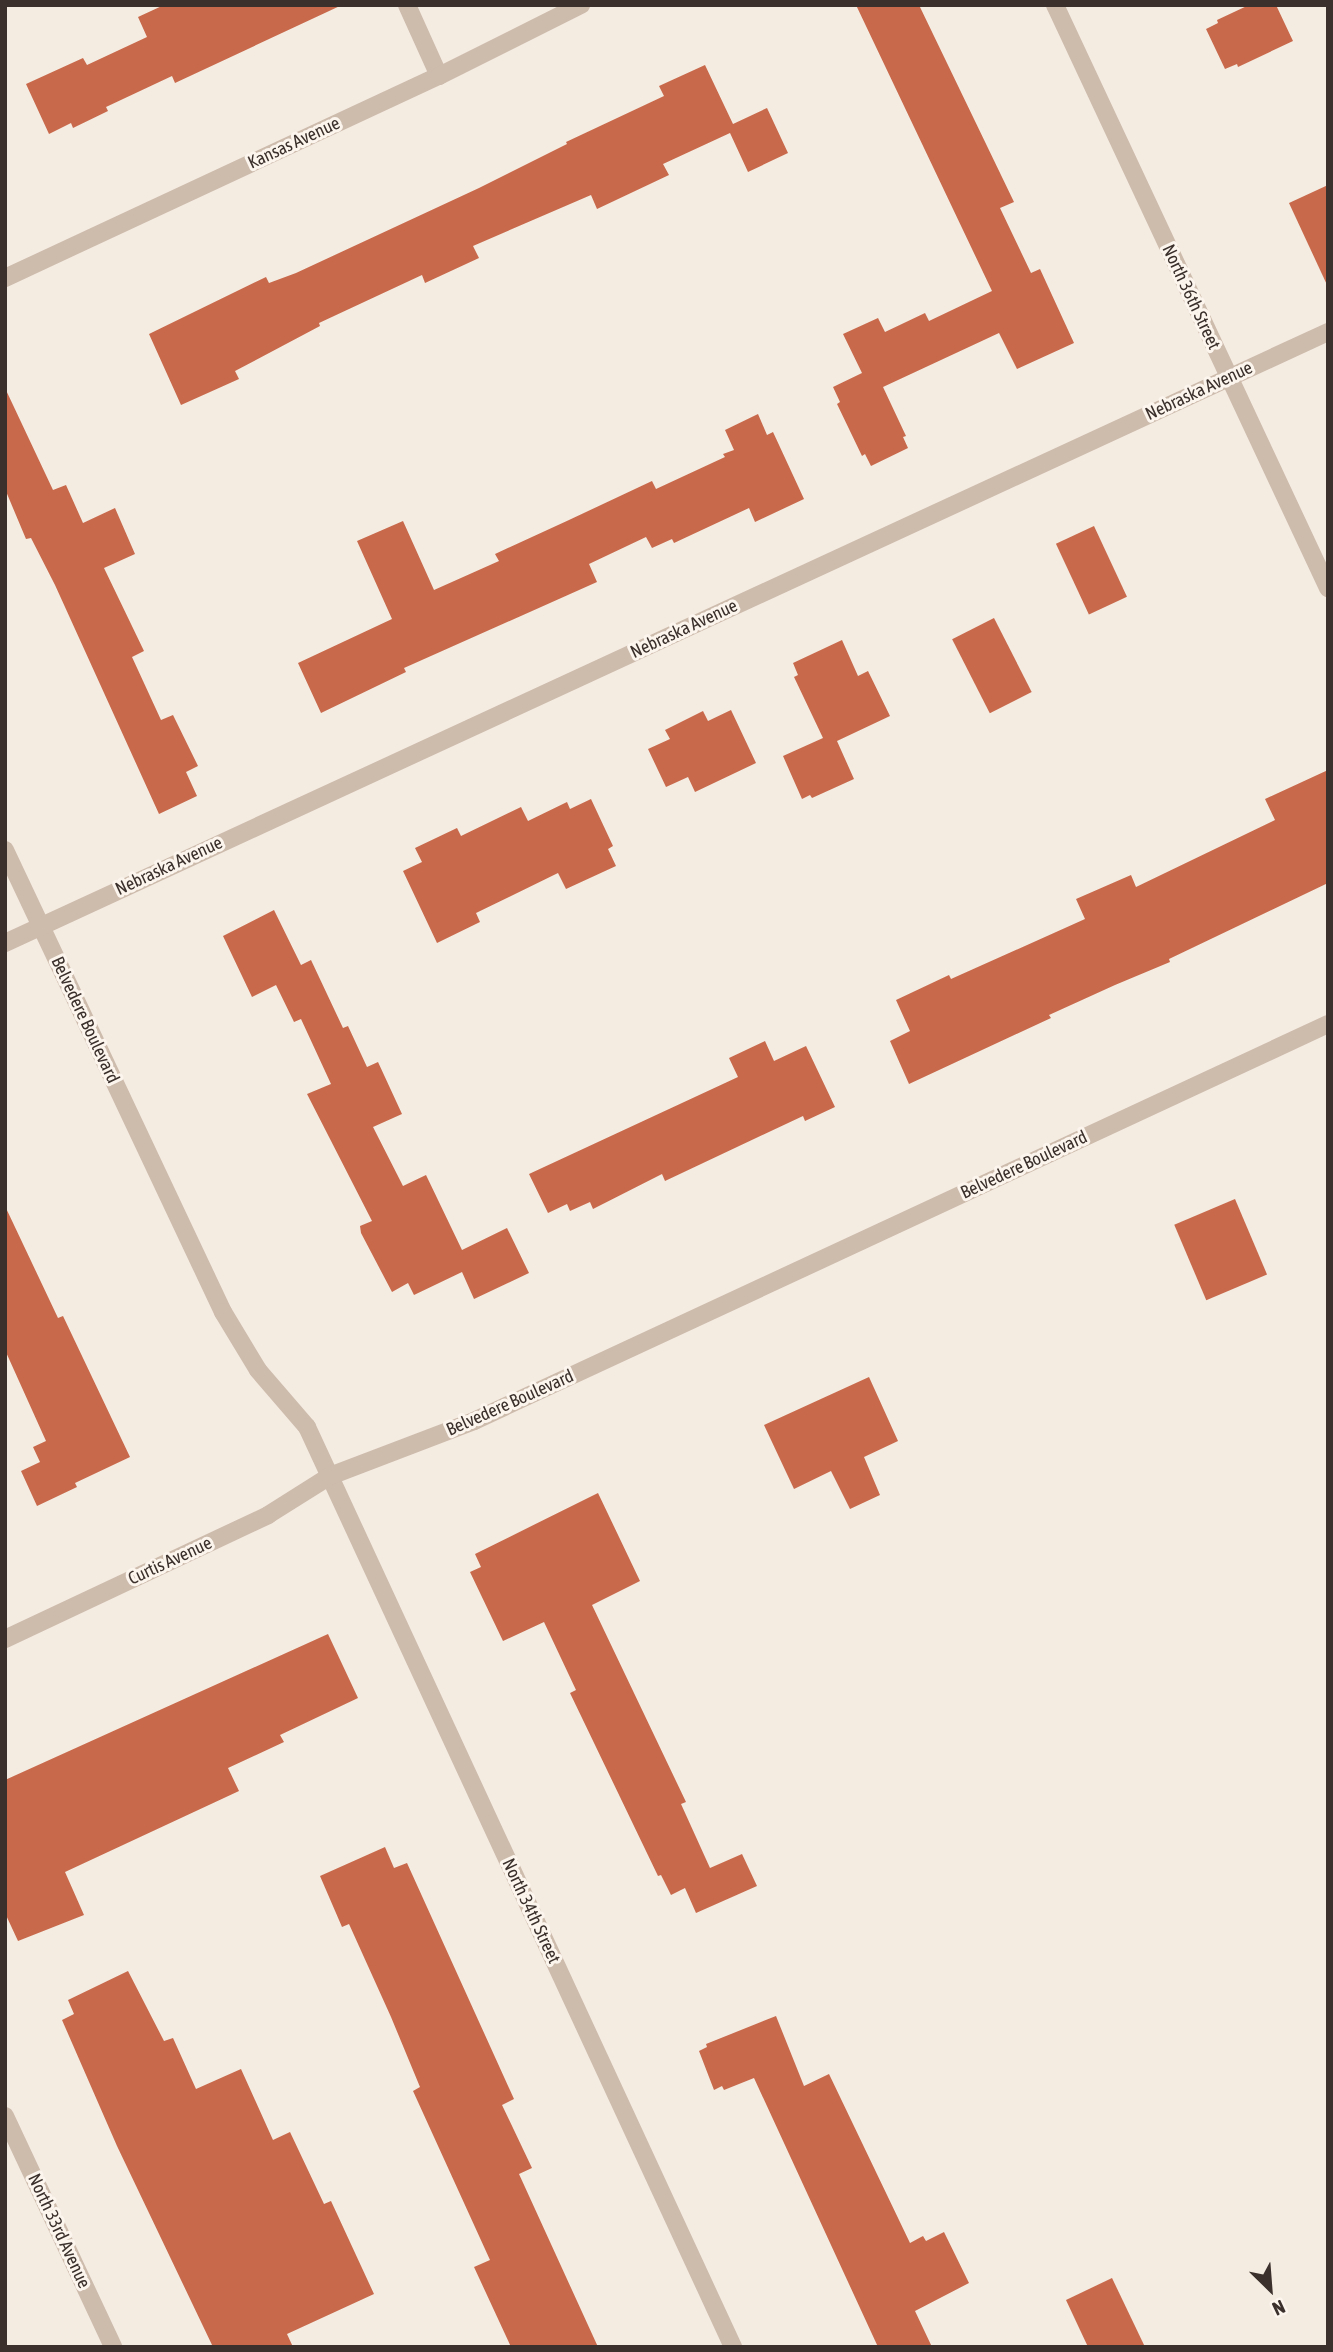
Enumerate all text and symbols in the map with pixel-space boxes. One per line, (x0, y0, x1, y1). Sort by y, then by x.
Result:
street label: Kansas Avenue (245, 112, 343, 174)
street label: North 36th Street (1157, 241, 1225, 353)
street label: Nebraska Avenue (1142, 357, 1256, 425)
street label: Nebraska Avenue (627, 595, 741, 663)
street label: Nebraska Avenue (112, 832, 226, 900)
street label: Belvedere Boulevard (46, 953, 124, 1087)
street label: Belvedere Boulevard (957, 1126, 1091, 1204)
street label: Belvedere Boulevard (443, 1365, 577, 1441)
street label: Curtis Avenue (125, 1532, 215, 1590)
street label: North 34th Street (497, 1855, 565, 1967)
street label: North 33rd Avenue (23, 2170, 95, 2292)
north arrow (1235, 2254, 1305, 2324)
text: N (1269, 2296, 1289, 2320)

